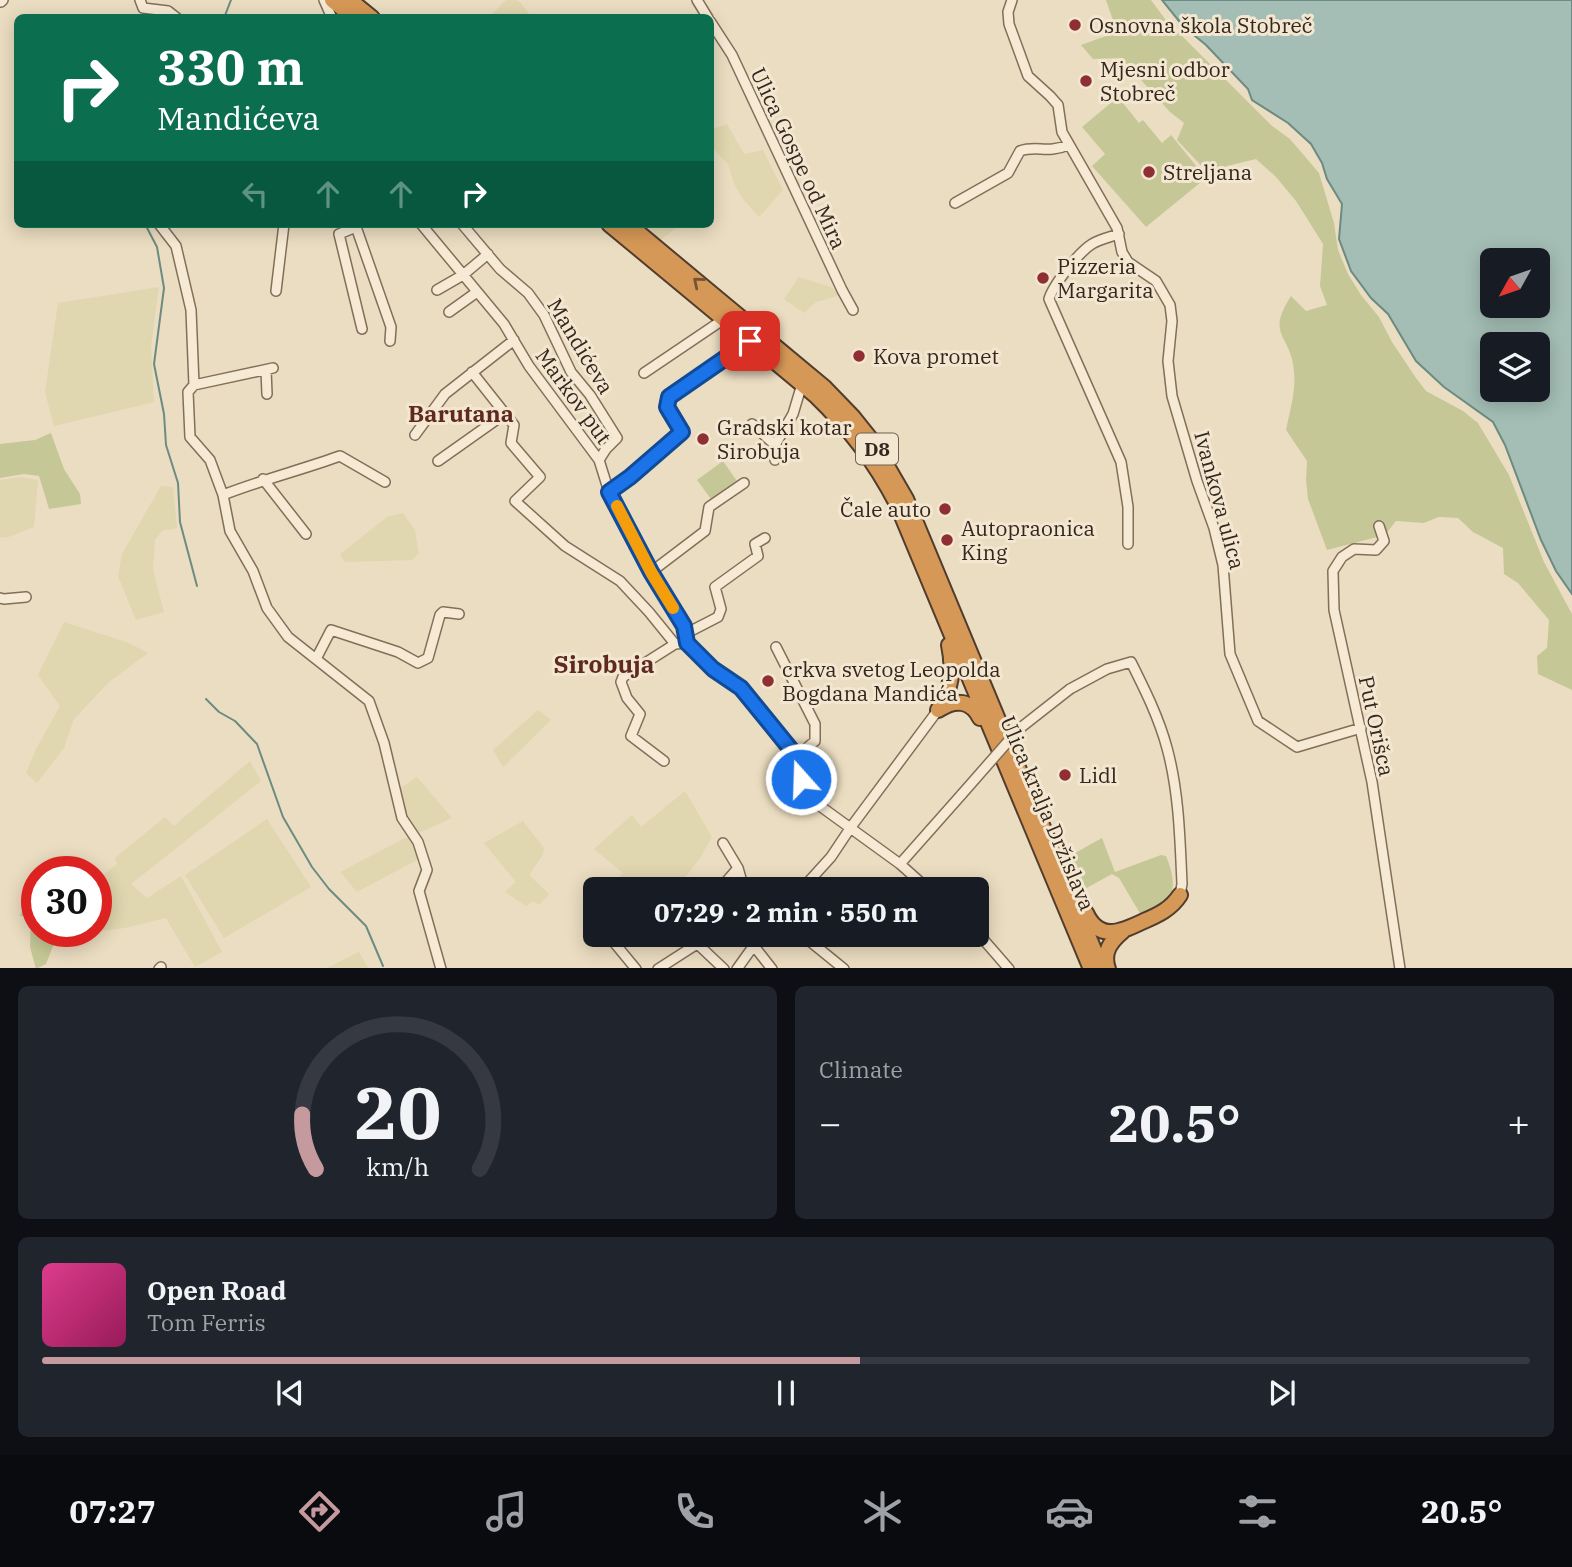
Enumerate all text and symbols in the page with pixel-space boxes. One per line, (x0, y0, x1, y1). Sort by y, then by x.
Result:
place label: Osnovna škola Stobreč (1089, 11, 1313, 39)
marker: Osnovna škola Stobreč (1067, 17, 1083, 33)
text: 330 m (157, 35, 304, 98)
icon: right (42, 42, 133, 133)
place label: Mjesni odbor Stobreč (1100, 55, 1231, 107)
street label: Ulica Gospe od Mira (745, 63, 853, 253)
marker: Mjesni odbor Stobreč (1078, 73, 1094, 89)
text: Mandićeva (157, 97, 320, 139)
place label: Streljana (1163, 158, 1252, 186)
marker: Streljana (1141, 164, 1157, 180)
icon: left (236, 175, 274, 213)
icon: ahead (309, 175, 347, 213)
icon: ahead (382, 175, 420, 213)
icon: right (455, 175, 493, 213)
north arrow (1480, 248, 1550, 318)
map controls (1480, 248, 1550, 402)
place label: Pizzeria Margarita (1057, 252, 1154, 304)
marker: Pizzeria Margarita (1035, 270, 1051, 286)
one-way arrow (693, 278, 706, 290)
street label: Mandićeva (541, 293, 621, 399)
pin (720, 311, 780, 371)
icon: arrive (731, 322, 769, 360)
button: layers (1480, 332, 1550, 402)
street label: Markov put (530, 342, 618, 450)
place label: Kova promet (873, 342, 999, 370)
marker: Kova promet (851, 348, 867, 364)
district label: Barutana (408, 398, 514, 428)
place label: Gradski kotar Sirobuja (717, 413, 852, 465)
street label: Ivankova ulica (1188, 428, 1252, 572)
marker: Gradski kotar Sirobuja (695, 431, 711, 447)
road number: D8 (856, 433, 898, 464)
place label: Čale auto (840, 495, 931, 523)
marker: Čale auto (937, 501, 953, 517)
place label: Autopraonica King (961, 514, 1095, 566)
marker: Autopraonica King (939, 532, 955, 548)
district label: Sirobuja (554, 648, 655, 680)
place label: crkva svetog Leopolda Bogdana Mandića (782, 655, 1001, 707)
marker: crkva svetog Leopolda Bogdana Mandića (760, 673, 776, 689)
street label: Put Orišca (1353, 673, 1401, 779)
street label: Ulica kralja Držislava (994, 711, 1102, 915)
position arrow (764, 742, 838, 816)
place label: Lidl (1079, 761, 1117, 789)
marker: Lidl (1057, 767, 1073, 783)
speed limit sign: 30 (21, 856, 112, 947)
text: 07:29 · 2 min · 550 m (654, 895, 918, 929)
text: Climate (819, 1054, 903, 1084)
text: 20 (354, 1064, 441, 1159)
text: 20.5° (1108, 1089, 1241, 1156)
text: − (819, 1098, 842, 1147)
text: + (1507, 1098, 1530, 1147)
text: km/h (366, 1149, 429, 1182)
text: Open Road (147, 1273, 286, 1307)
text: Tom Ferris (147, 1307, 266, 1337)
icon: previous (271, 1374, 309, 1412)
icon: pause (767, 1374, 805, 1412)
icon: next (1263, 1374, 1301, 1412)
icon: directions (295, 1487, 344, 1536)
icon: music (482, 1487, 531, 1536)
icon: phone (670, 1487, 719, 1536)
icon: climate (858, 1487, 907, 1536)
icon: car (1045, 1487, 1094, 1536)
icon: filters (1233, 1487, 1282, 1536)
text: 07:27 (69, 1490, 156, 1532)
text: 20.5° (1421, 1490, 1503, 1532)

